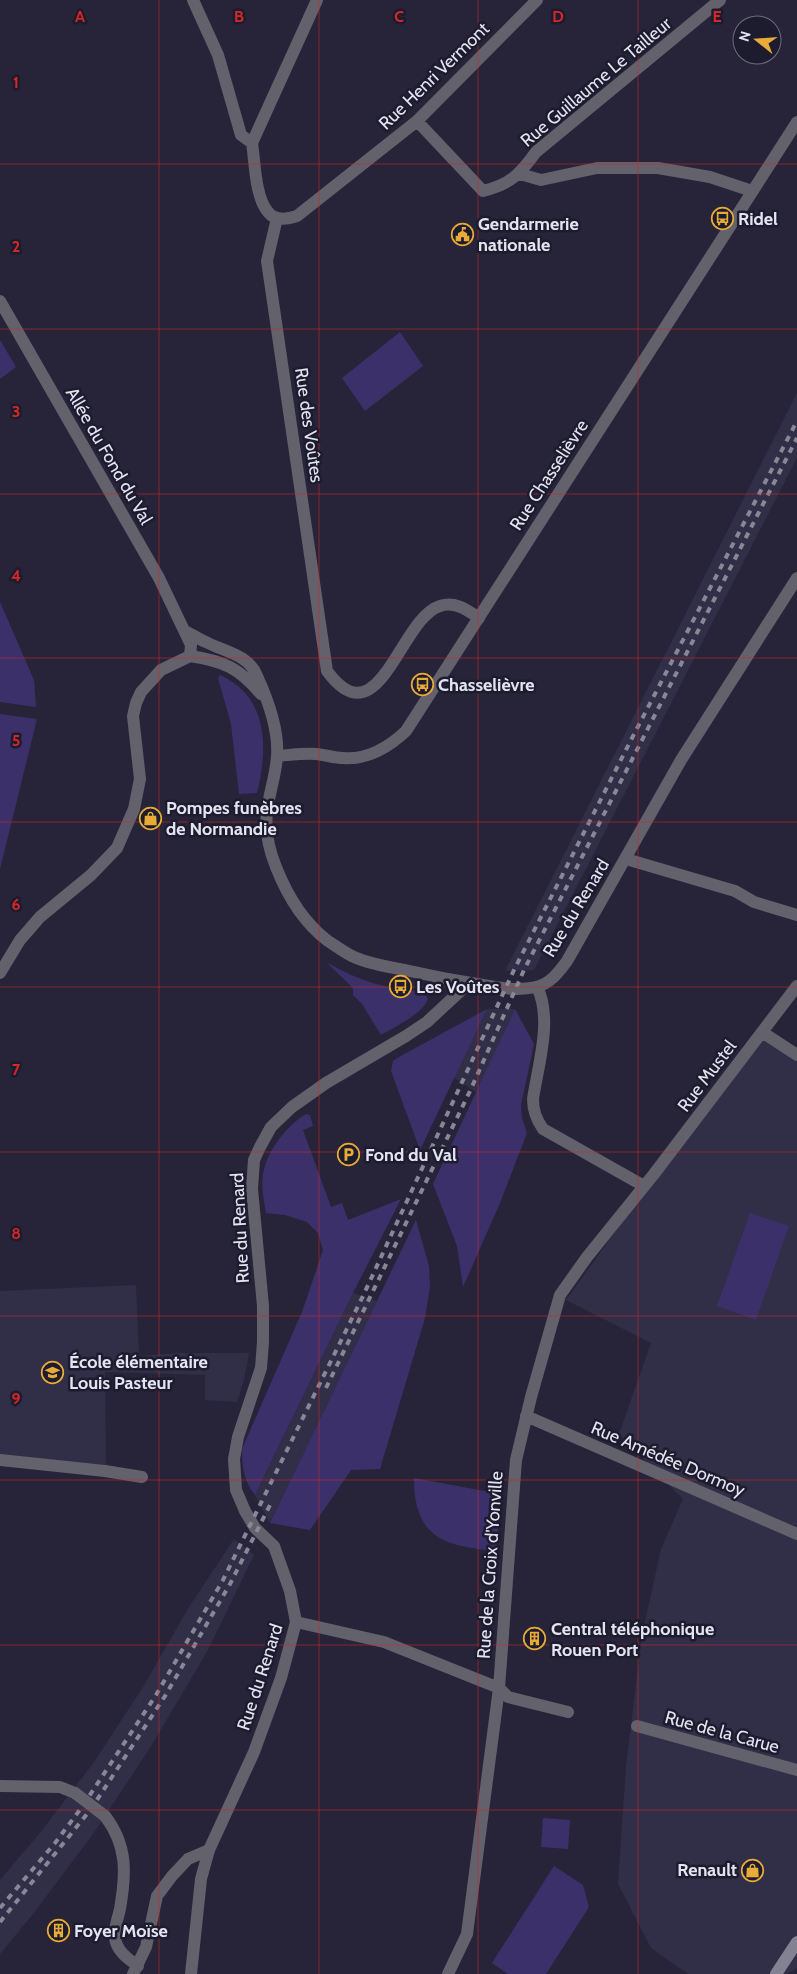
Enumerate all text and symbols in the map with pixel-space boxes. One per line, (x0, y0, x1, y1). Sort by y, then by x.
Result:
text: A (75, 7, 85, 26)
text: B (234, 7, 244, 26)
text: C (394, 7, 404, 26)
text: D (552, 7, 564, 26)
text: E (712, 7, 722, 26)
street label: Rue Guillaume Le Tailleur (516, 12, 676, 151)
north arrow (732, 15, 782, 65)
street label: Rue Henri Vermont (374, 18, 494, 134)
text: N (735, 29, 755, 44)
text: 1 (13, 73, 19, 92)
bus stop icon: Ridel (710, 207, 734, 231)
place label: Ridel (738, 208, 778, 230)
place label: Gendarmerie nationale (478, 213, 579, 256)
public building icon: Gendarmerie nationale (450, 222, 474, 246)
text: 2 (12, 237, 20, 256)
street label: Rue des Voûtes (290, 366, 328, 484)
street label: Allée du Fond du Val (61, 384, 158, 529)
text: 3 (12, 402, 20, 421)
street label: Rue Chasselièvre (505, 415, 593, 535)
text: 4 (11, 566, 21, 585)
bus stop icon: Chasselièvre (410, 673, 434, 697)
place label: Chasselièvre (438, 674, 535, 696)
text: 5 (12, 731, 20, 750)
place label: Pompes funèbres de Normandie (166, 797, 302, 840)
shop icon: Pompes funèbres de Normandie (138, 806, 162, 830)
street label: Rue du Renard (538, 855, 614, 961)
text: 6 (12, 895, 21, 914)
bus stop icon: Les Voûtes (388, 975, 412, 999)
place label: Les Voûtes (416, 976, 500, 998)
street label: Rue Mustel (673, 1035, 742, 1116)
text: 7 (12, 1060, 21, 1079)
parking icon: Fond du Val (337, 1143, 361, 1167)
place label: Fond du Val (365, 1144, 457, 1166)
street label: Rue du Renard (226, 1172, 254, 1284)
text: 8 (11, 1224, 21, 1243)
place label: École élémentaire Louis Pasteur (69, 1351, 208, 1394)
school or university icon: École élémentaire Louis Pasteur (41, 1360, 65, 1384)
text: 9 (12, 1389, 21, 1408)
street label: Rue Amédée Dormoy (588, 1417, 748, 1501)
street label: Rue de la Croix d'Yonville (472, 1470, 508, 1660)
place label: Central téléphonique Rouen Port (551, 1618, 714, 1661)
street label: Rue du Renard (232, 1621, 288, 1733)
building icon: Central téléphonique Rouen Port (523, 1627, 547, 1651)
street label: Rue de la Carue (662, 1706, 782, 1758)
shop icon: Renault (741, 1858, 765, 1882)
place label: Renault (677, 1859, 737, 1881)
building icon: Foyer Moïse (46, 1919, 70, 1943)
place label: Foyer Moïse (74, 1920, 168, 1942)

